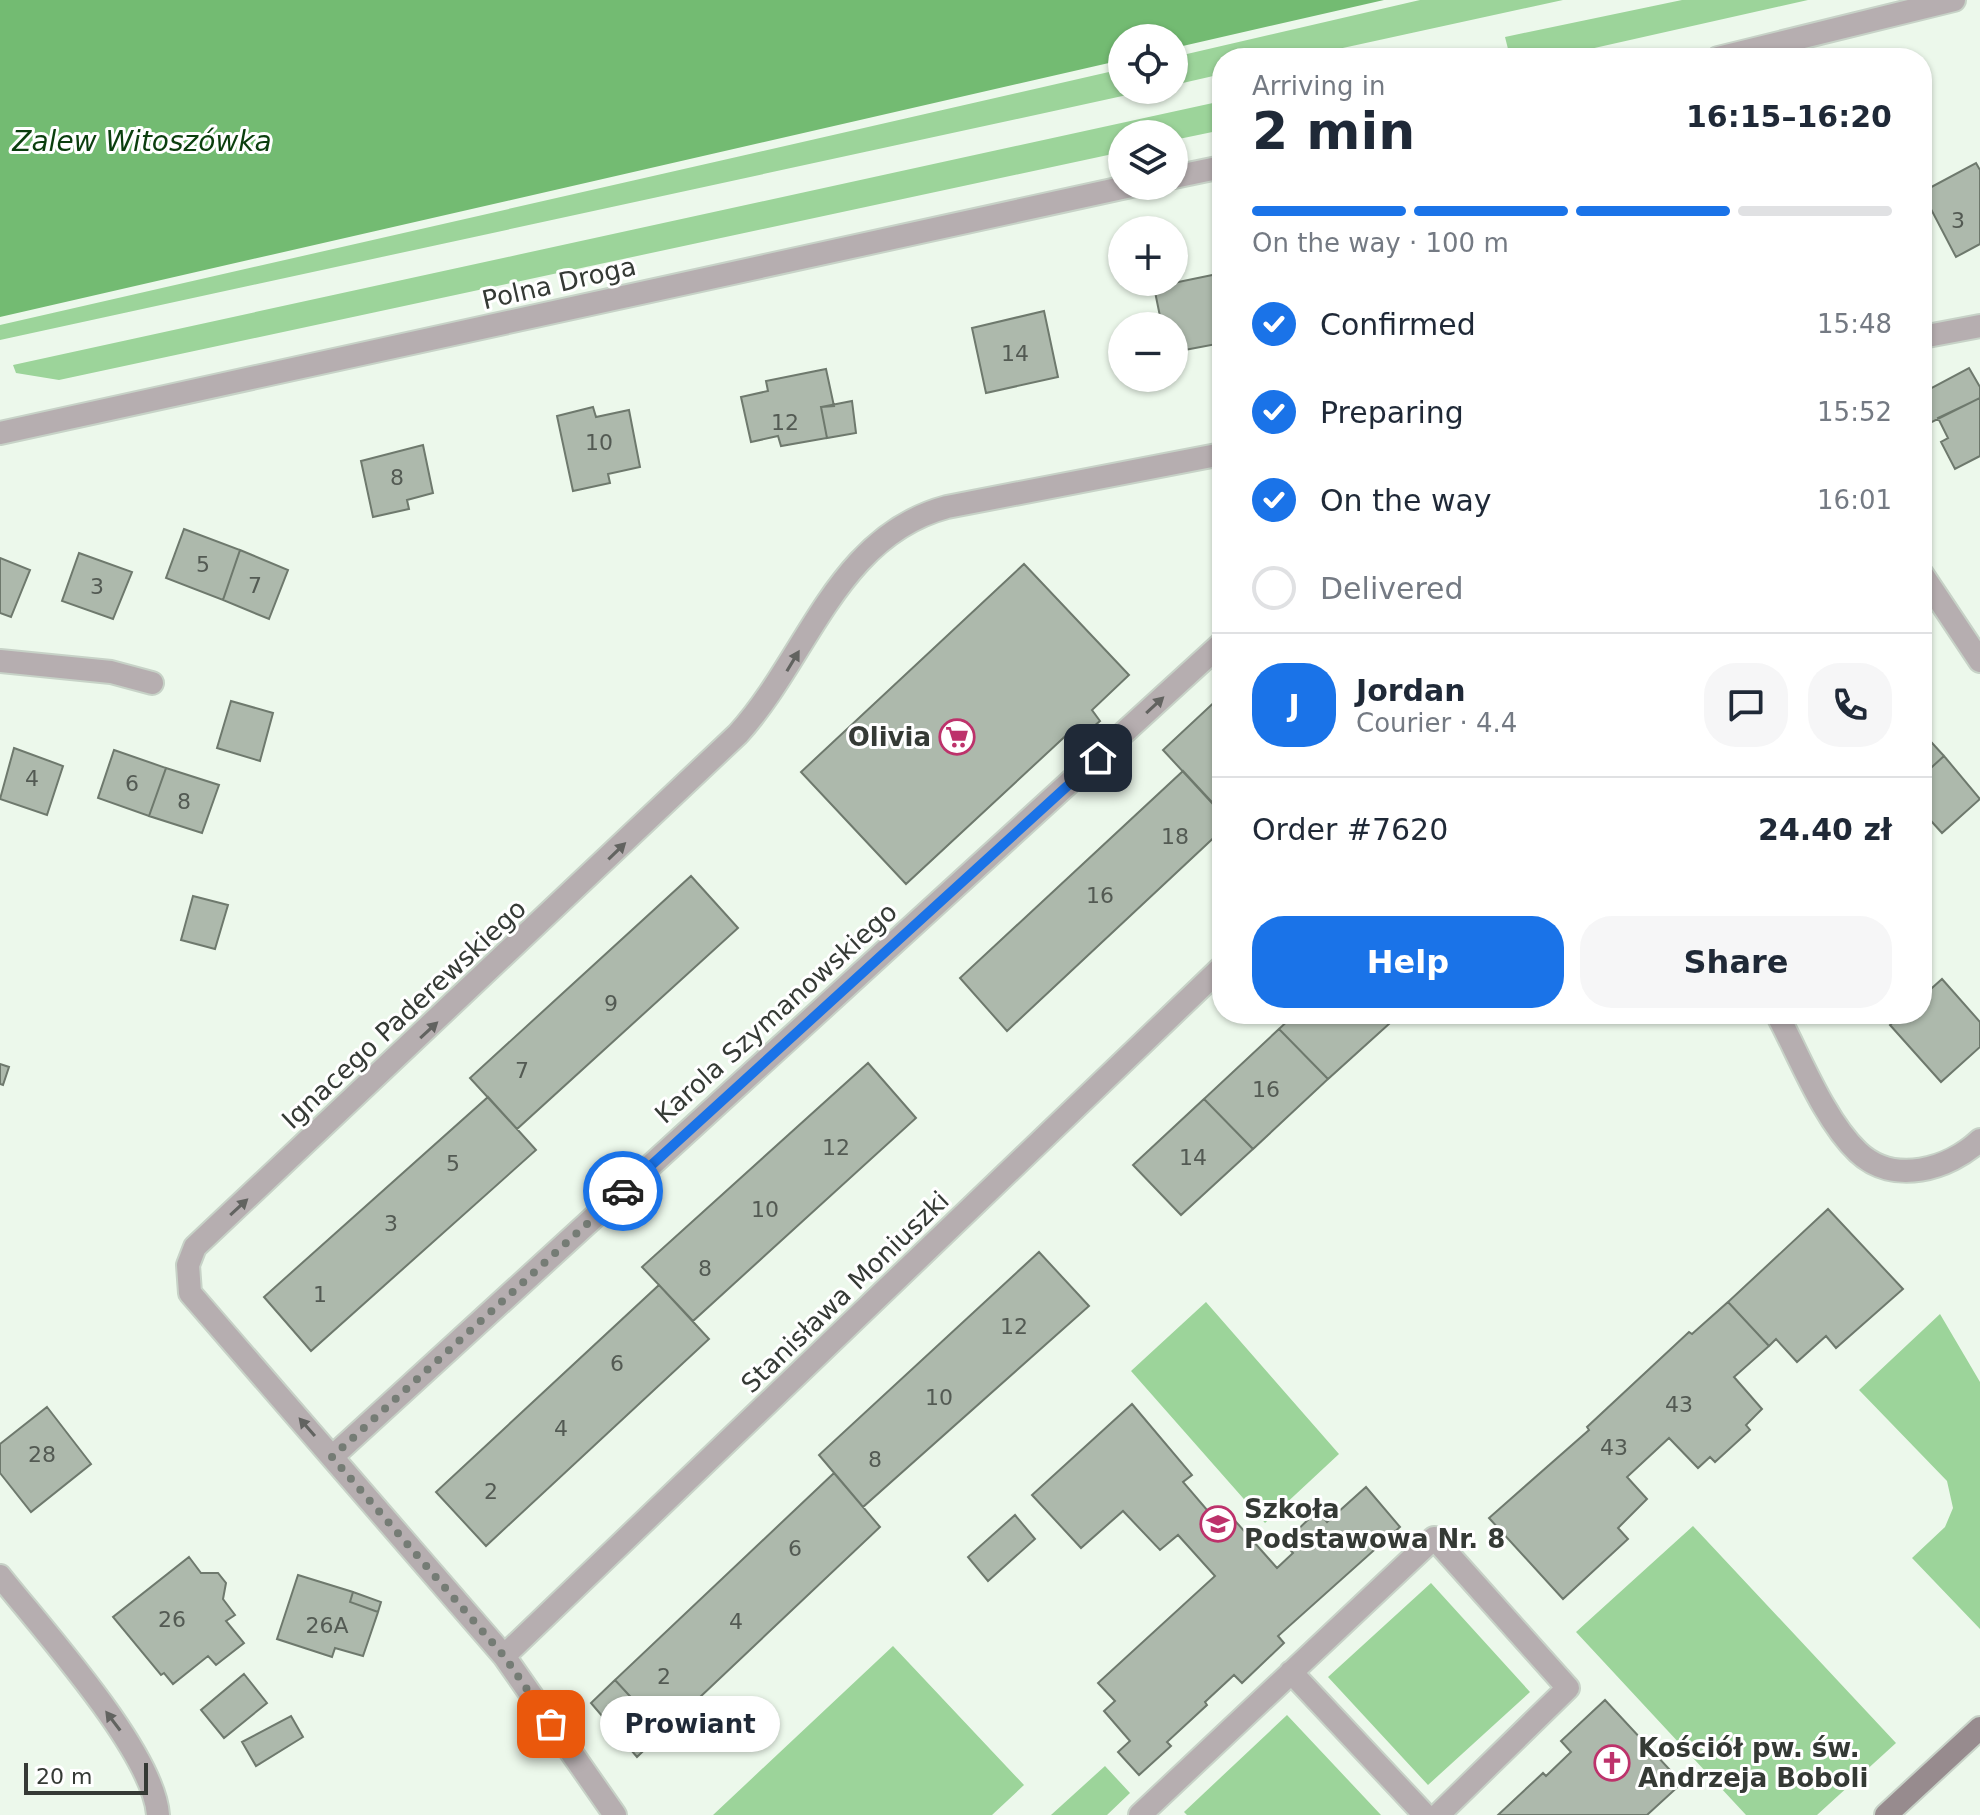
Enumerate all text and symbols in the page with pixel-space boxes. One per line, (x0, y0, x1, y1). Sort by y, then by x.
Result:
map controls (1108, 24, 1188, 392)
button: locate (1108, 24, 1188, 104)
text: Arriving in (1252, 71, 1386, 101)
text: 16:15–16:20 (1686, 99, 1892, 134)
text: 2 min (1252, 101, 1415, 161)
button: layers (1108, 120, 1188, 200)
water label: Zalew Witoszówka (11, 125, 272, 158)
house number: 3 (1951, 208, 1965, 233)
button: + (1108, 216, 1188, 296)
text: On the way · 100 m (1252, 228, 1509, 258)
street label: Polna Droga (479, 251, 639, 315)
icon: check (1252, 302, 1296, 346)
text: Confirmed (1320, 307, 1476, 342)
text: 15:48 (1817, 309, 1892, 339)
button: − (1108, 312, 1188, 392)
house number: 14 (1001, 341, 1029, 366)
icon: check (1252, 390, 1296, 434)
text: Preparing (1320, 395, 1464, 430)
text: 15:52 (1817, 397, 1892, 427)
house number: 12 (771, 410, 799, 435)
house number: 10 (585, 430, 613, 455)
house number: 8 (390, 465, 404, 490)
icon: check (1252, 478, 1296, 522)
text: On the way (1320, 483, 1492, 518)
text: 16:01 (1817, 485, 1892, 515)
house number: 5 (196, 552, 210, 577)
text: Delivered (1320, 571, 1464, 606)
house number: 7 (248, 573, 262, 598)
house number: 3 (90, 574, 104, 599)
one-way arrow (786, 650, 800, 672)
button: chat (1704, 663, 1788, 747)
button: phone (1808, 663, 1892, 747)
text: Jordan (1356, 673, 1466, 708)
text: J (1288, 688, 1300, 723)
one-way arrow (1146, 696, 1165, 714)
text: Courier · 4.4 (1356, 708, 1517, 738)
supermarket icon: Olivia (938, 718, 976, 756)
place label: Olivia (848, 722, 931, 752)
pin (1064, 724, 1132, 792)
icon: home (1076, 736, 1120, 780)
house number: 4 (25, 766, 39, 791)
house number: 6 (125, 771, 139, 796)
house number: 8 (177, 789, 191, 814)
text: Order #7620 (1252, 812, 1448, 847)
text: 24.40 zł (1758, 812, 1892, 847)
house number: 18 (1161, 824, 1189, 849)
one-way arrow (607, 842, 626, 860)
house number: 16 (1086, 883, 1114, 908)
street label: Ignacego Paderewskiego (276, 893, 532, 1135)
street label: Karola Szymanowskiego (649, 897, 903, 1129)
button: Help (1252, 916, 1564, 1008)
button: Share (1580, 916, 1892, 1008)
house number: 9 (604, 991, 618, 1016)
one-way arrow (419, 1021, 438, 1039)
house number: 7 (515, 1058, 529, 1083)
house number: 16 (1252, 1077, 1280, 1102)
house number: 12 (822, 1135, 850, 1160)
house number: 14 (1179, 1145, 1207, 1170)
house number: 5 (446, 1151, 460, 1176)
courier (583, 1151, 663, 1231)
icon: car (601, 1169, 645, 1213)
street label: Stanisława Moniuszki (735, 1185, 955, 1399)
house number: 10 (751, 1197, 779, 1222)
one-way arrow (229, 1198, 248, 1216)
house number: 3 (384, 1211, 398, 1236)
house number: 8 (698, 1256, 712, 1281)
house number: 1 (313, 1282, 327, 1307)
house number: 12 (1000, 1314, 1028, 1339)
house number: 6 (610, 1351, 624, 1376)
house number: 10 (925, 1385, 953, 1410)
house number: 43 (1665, 1392, 1693, 1417)
house number: 4 (554, 1416, 568, 1441)
one-way arrow (299, 1418, 316, 1438)
house number: 43 (1600, 1435, 1628, 1460)
house number: 28 (28, 1442, 56, 1467)
house number: 8 (868, 1447, 882, 1472)
house number: 2 (484, 1479, 498, 1504)
place label: Szkoła Podstawowa Nr. 8 (1244, 1494, 1505, 1554)
school or university icon: Szkoła Podstawowa Nr. 8 (1199, 1505, 1237, 1543)
house number: 6 (788, 1536, 802, 1561)
house number: 26 (158, 1607, 186, 1632)
house number: 4 (729, 1609, 743, 1634)
house number: 26A (305, 1613, 349, 1638)
house number: 2 (657, 1664, 671, 1689)
pin (517, 1690, 585, 1758)
callout: Prowiant (599, 1696, 779, 1752)
icon: bag (529, 1702, 573, 1746)
text: Prowiant (624, 1709, 756, 1739)
one-way arrow (106, 1710, 122, 1731)
place label: Kościół pw. św. Andrzeja Boboli (1638, 1733, 1868, 1793)
church icon: Kościół pw. św. Andrzeja Boboli (1593, 1744, 1631, 1782)
scale bar (24, 1759, 148, 1795)
text: 20 m (36, 1764, 92, 1789)

